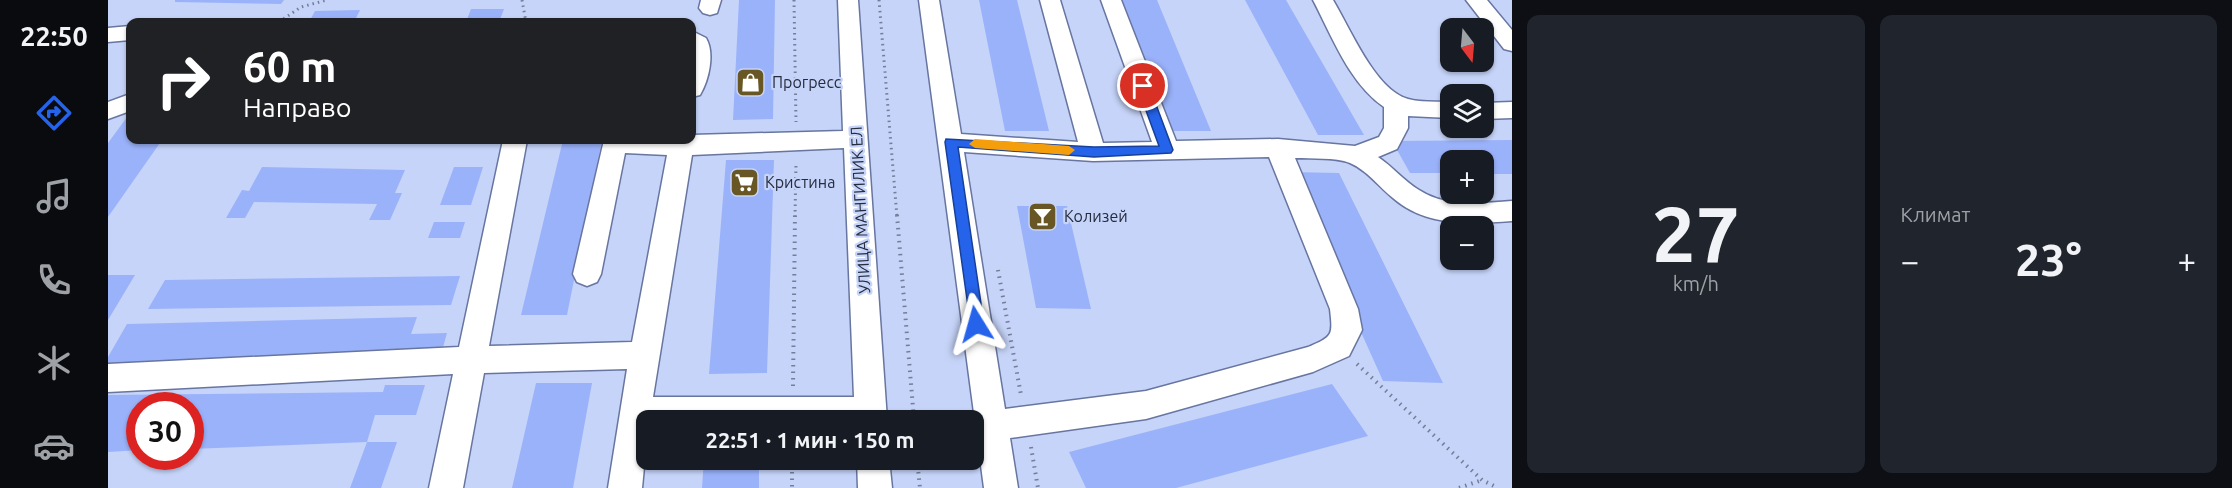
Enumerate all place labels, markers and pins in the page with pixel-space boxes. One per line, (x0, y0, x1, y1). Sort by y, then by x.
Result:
pin (1117, 60, 1168, 111)
shop icon: Прогресс (735, 66, 767, 98)
place label: Прогресс (772, 73, 842, 91)
supermarket icon: Кристина (728, 166, 760, 198)
place label: Кристина (765, 173, 835, 191)
bar icon: Колизей (1027, 200, 1059, 232)
place label: Колизей (1064, 207, 1128, 225)

